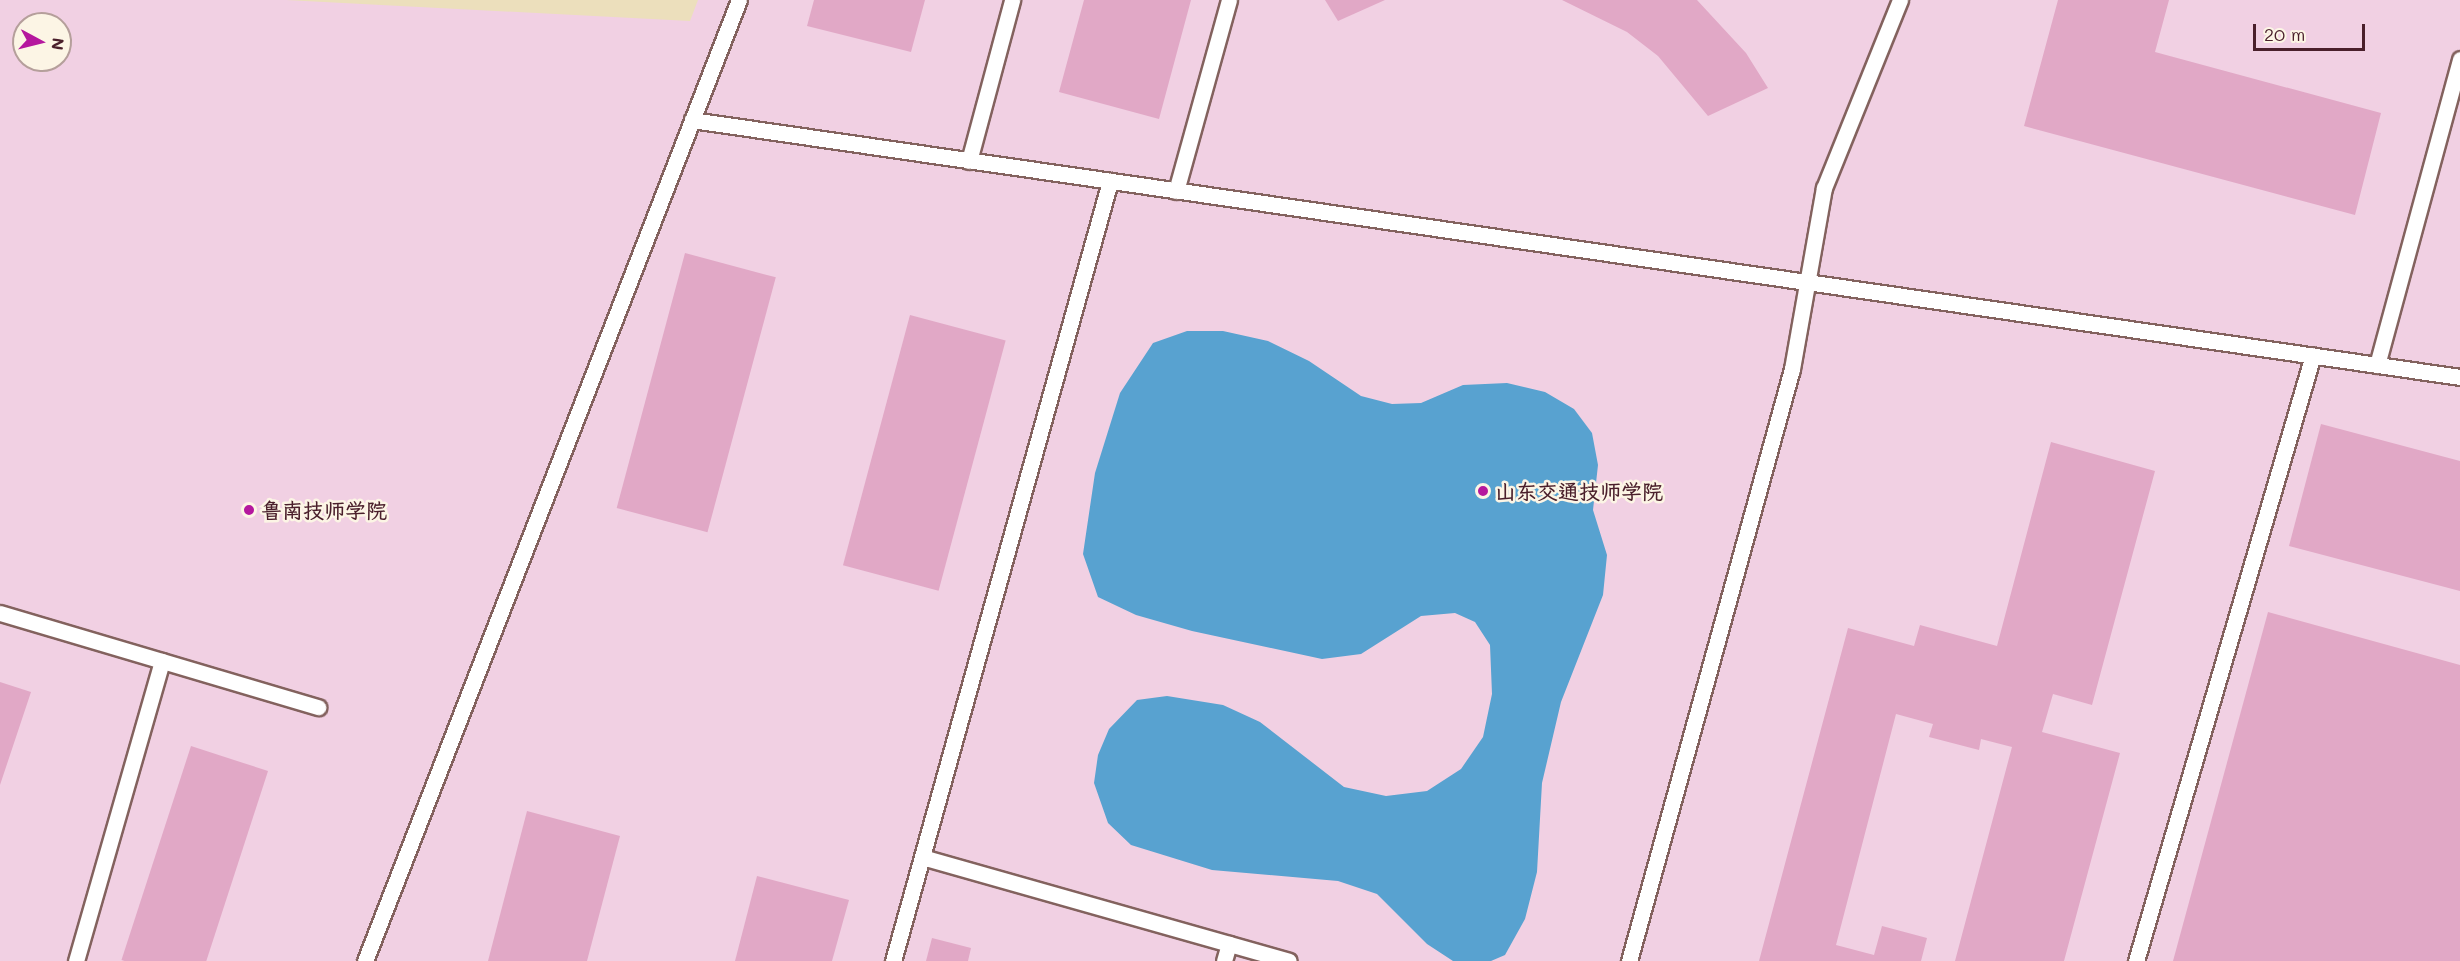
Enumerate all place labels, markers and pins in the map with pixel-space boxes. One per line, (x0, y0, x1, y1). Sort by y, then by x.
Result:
place label: 山东交通技师学院 (1495, 478, 1663, 504)
marker: 山东交通技师学院 (1476, 484, 1490, 498)
place label: 鲁南技师学院 (261, 497, 387, 523)
marker: 鲁南技师学院 (242, 503, 256, 517)

